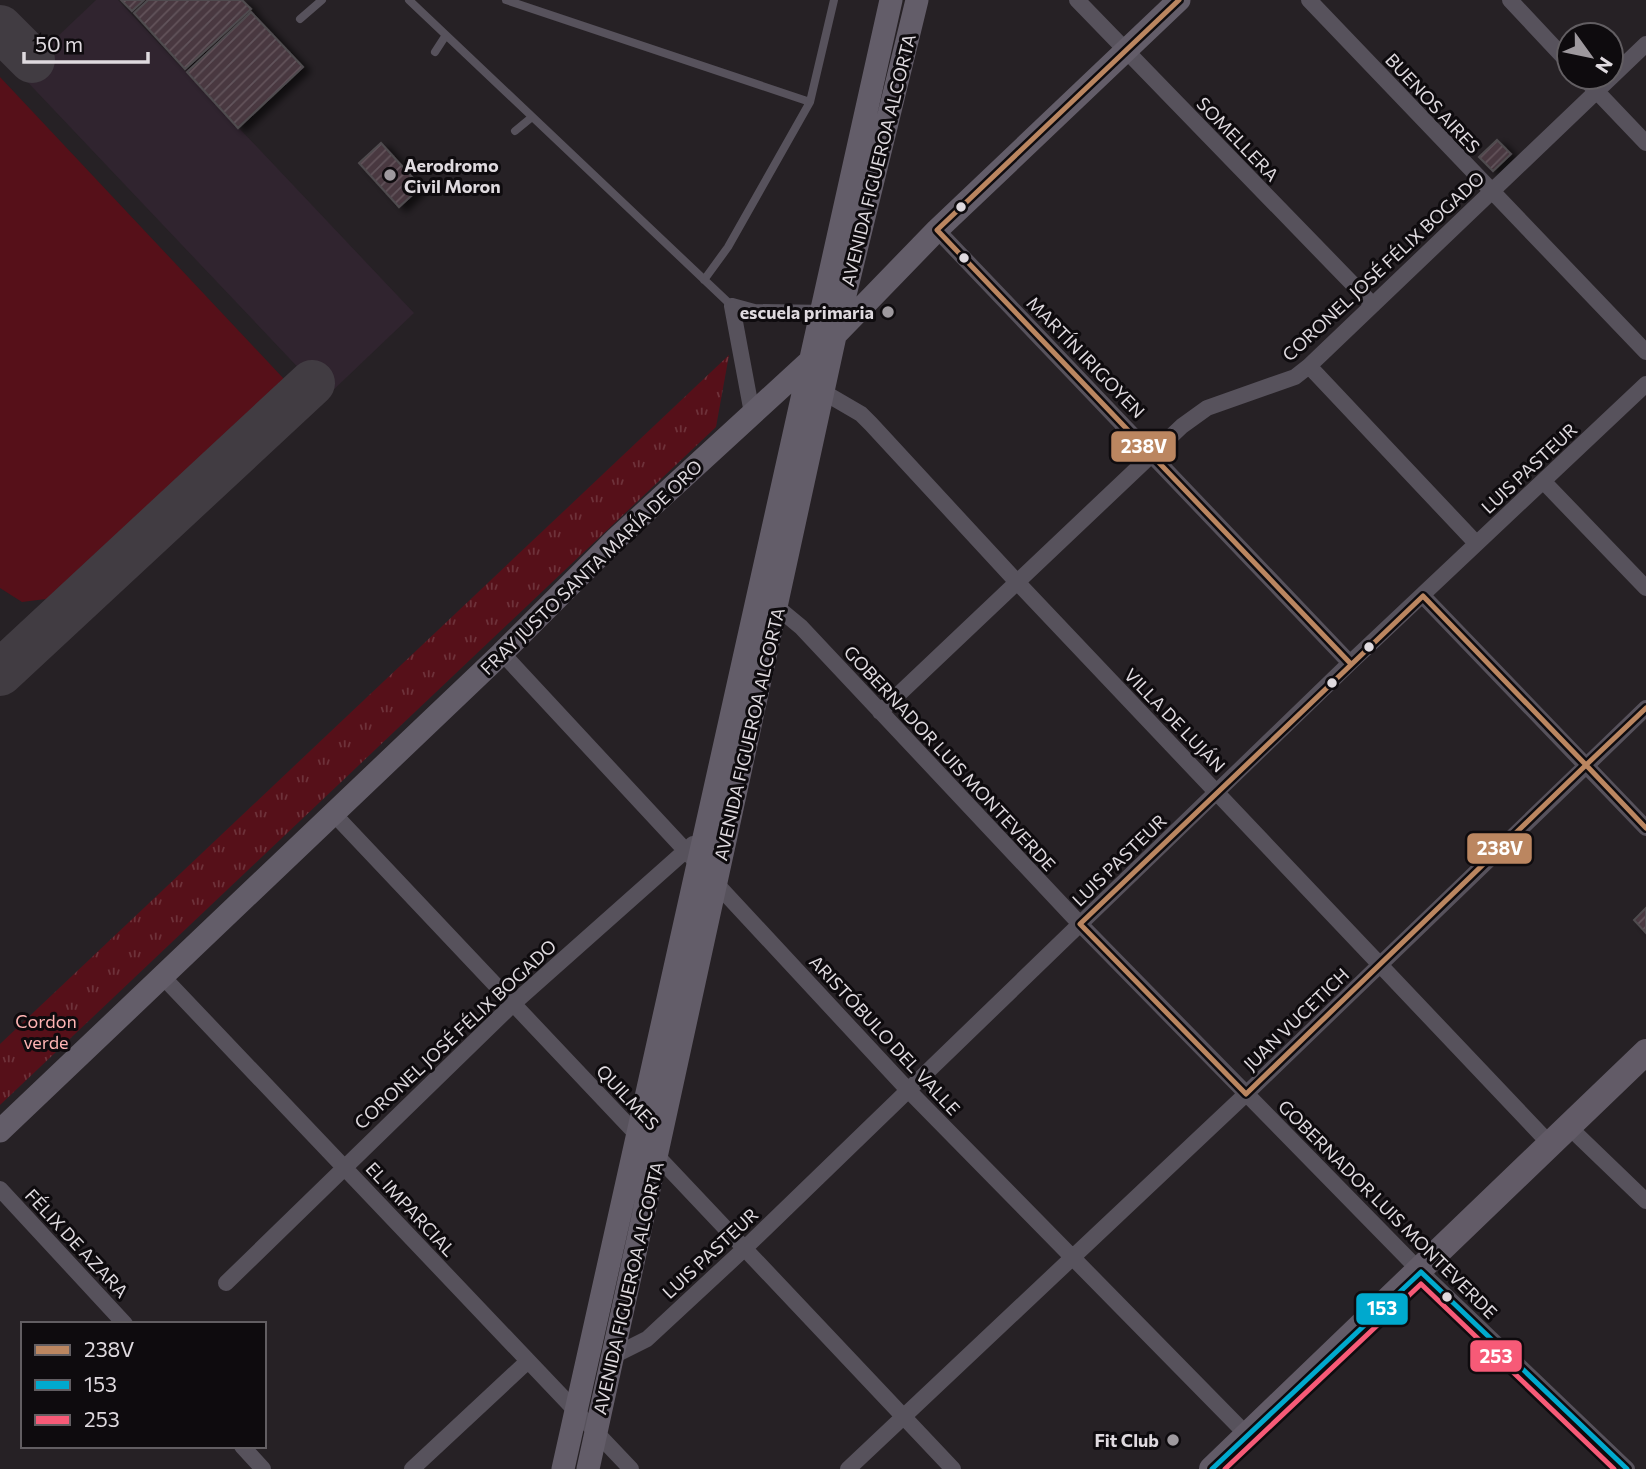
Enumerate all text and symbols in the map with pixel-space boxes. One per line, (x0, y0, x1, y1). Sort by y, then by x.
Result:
scale bar (24, 21, 149, 65)
north arrow (1555, 21, 1625, 91)
text: 50 m (35, 31, 83, 56)
street label: AVENIDA FIGUEROA ALCORTA (836, 32, 920, 288)
street label: BUENOS AIRES (1381, 49, 1485, 157)
text: N (1591, 53, 1618, 78)
street label: SOMELLERA (1192, 92, 1284, 186)
place label: Aerodromo Civil Moron (404, 154, 501, 197)
marker: Aerodromo Civil Moron (382, 167, 398, 183)
street label: CORONEL JOSÉ FÉLIX BOGADO (1277, 167, 1489, 365)
unlabelled marker (954, 200, 968, 214)
unlabelled marker (957, 251, 971, 265)
street label: MARTÍN IRIGOYEN (1022, 292, 1150, 422)
place label: escuela primaria (740, 301, 874, 323)
marker: escuela primaria (880, 304, 896, 320)
street label: LUIS PASTEUR (1477, 418, 1581, 518)
line badge: 238V (1110, 430, 1177, 463)
text: 238V (1121, 434, 1168, 457)
street label: FRAY JUSTO SANTA MARÍA DE ORO (476, 455, 706, 679)
street label: AVENIDA FIGUEROA ALCORTA (709, 605, 789, 863)
unlabelled marker (1362, 640, 1376, 654)
street label: GOBERNADOR LUIS MONTEVERDE (839, 641, 1061, 875)
street label: VILLA DE LUJÁN (1120, 664, 1230, 776)
unlabelled marker (1325, 676, 1339, 690)
street label: LUIS PASTEUR (1067, 809, 1171, 911)
line badge: 238V (1466, 832, 1533, 865)
text: 238V (1477, 836, 1524, 859)
street label: CORONEL JOSÉ FÉLIX BOGADO (349, 935, 561, 1133)
street label: ARISTÓBULO DEL VALLE (805, 950, 965, 1120)
street label: JUAN VUCETICH (1239, 963, 1353, 1075)
park label: Cordon verde (15, 1010, 77, 1053)
street label: QUILMES (592, 1060, 664, 1134)
street label: GOBERNADOR LUIS MONTEVERDE (1274, 1095, 1502, 1323)
street label: EL IMPARCIAL (362, 1157, 460, 1261)
street label: AVENIDA FIGUEROA ALCORTA (588, 1159, 668, 1417)
street label: FÉLIX DE AZARA (21, 1184, 133, 1302)
street label: LUIS PASTEUR (658, 1203, 762, 1303)
unlabelled marker (1440, 1290, 1454, 1304)
line badge: 153 (1355, 1292, 1409, 1326)
text: 153 (1367, 1296, 1397, 1319)
legend (21, 1322, 266, 1448)
text: 238V (84, 1336, 134, 1361)
line badge: 253 (1469, 1339, 1523, 1373)
text: 253 (1480, 1344, 1512, 1367)
text: 153 (84, 1371, 117, 1396)
text: 253 (84, 1406, 120, 1431)
place label: Fit Club (1094, 1429, 1159, 1451)
marker: Fit Club (1165, 1432, 1181, 1448)

